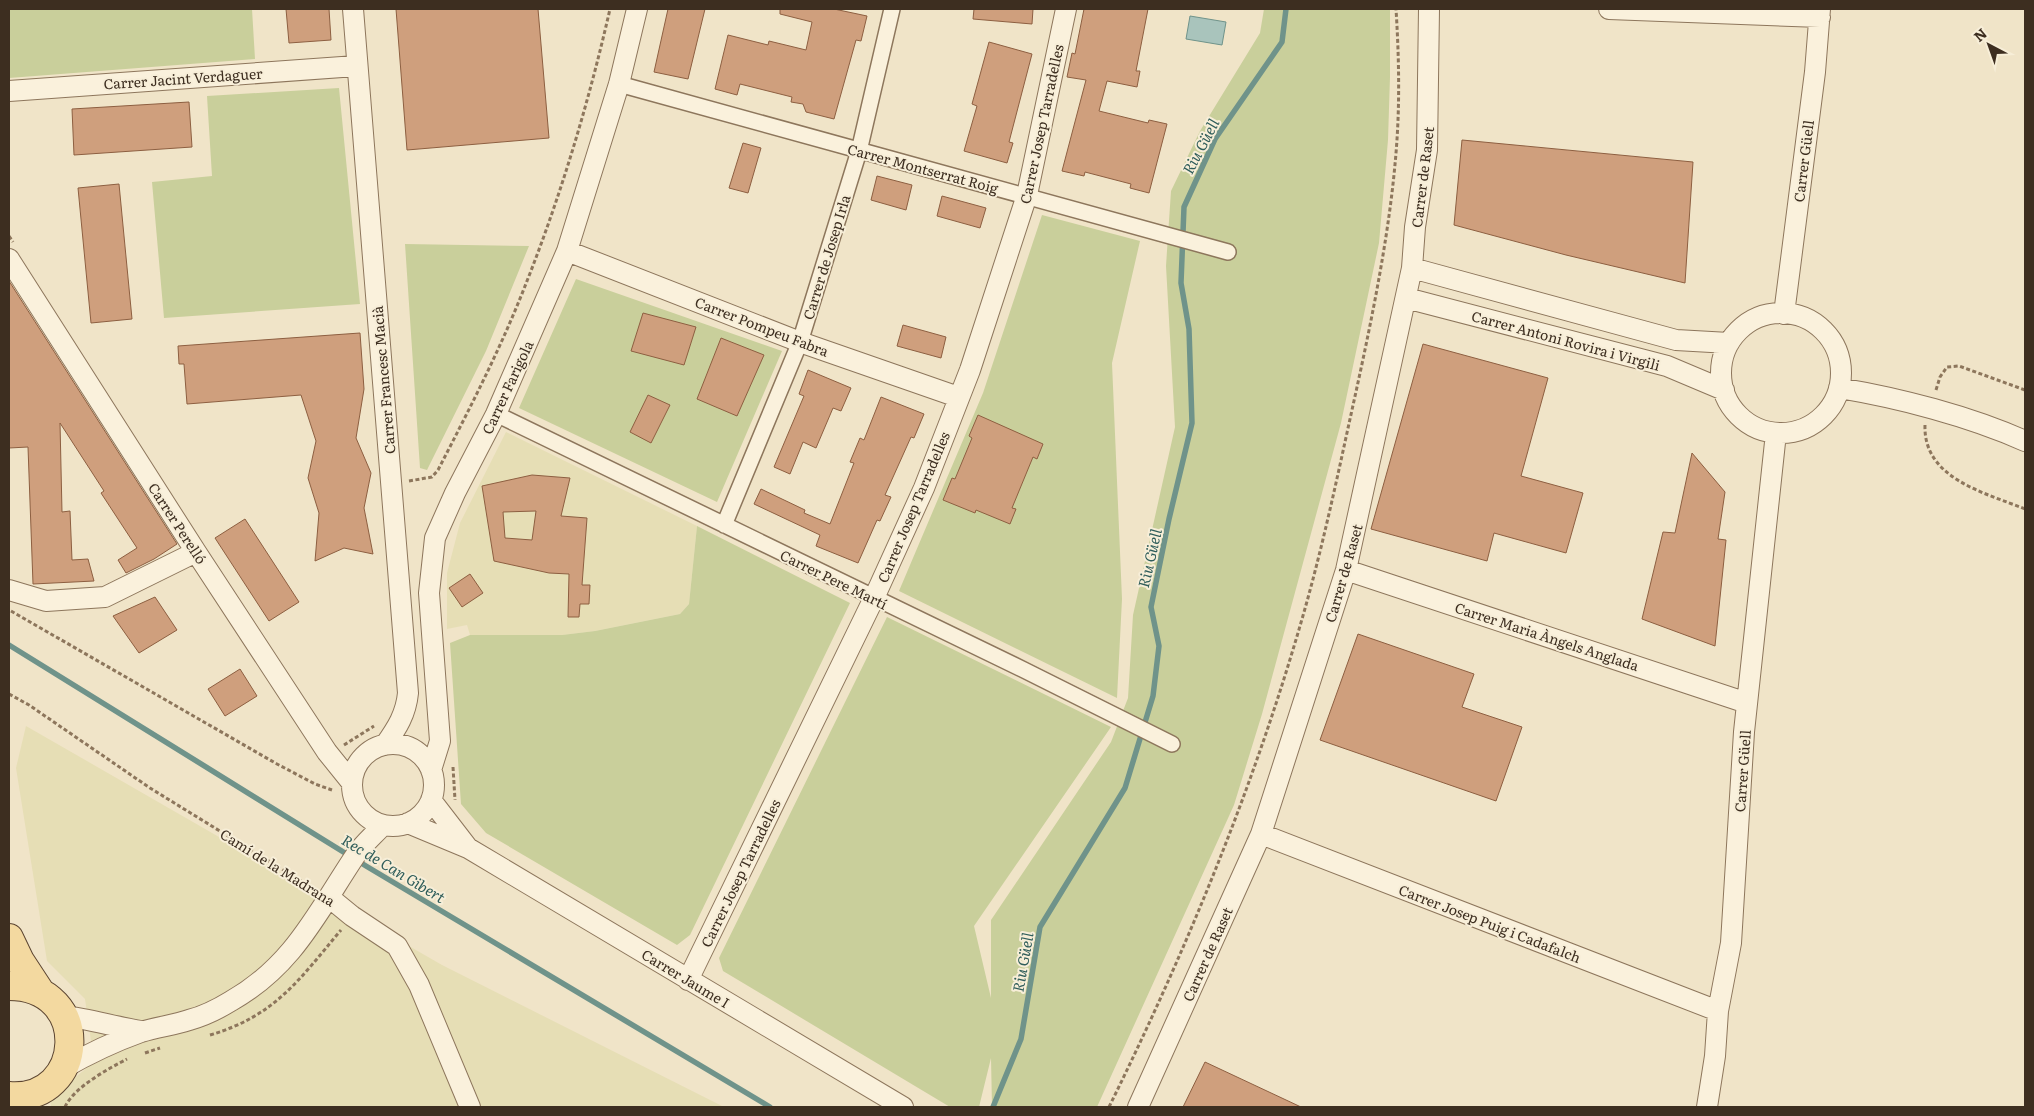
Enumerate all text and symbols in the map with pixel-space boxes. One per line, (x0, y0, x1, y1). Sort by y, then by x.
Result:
north arrow (1964, 20, 2014, 70)
text: N (1969, 23, 1991, 46)
street label: Carrer Josep Tarradelles (1014, 42, 1068, 206)
street label: Carrer Jacint Verdaguer (103, 62, 264, 94)
water label: Riu Güell (1176, 113, 1225, 178)
street label: Carrer Güell (1788, 119, 1818, 203)
street label: Carrer de Raset (1406, 125, 1438, 229)
street label: Carrer Montserrat Roig (845, 138, 1001, 198)
street label: Carrer de Josep Irla (797, 192, 855, 322)
street label: Carrer Pompeu Fabra (692, 291, 832, 361)
street label: Carrer Francesc Macià (367, 305, 399, 455)
street label: Carrer Antoni Rovira i Virgili (1470, 305, 1663, 375)
street label: Carrer Farigola (477, 337, 538, 437)
street label: Carrer Josep Tarradelles (872, 428, 954, 586)
street label: Carrer Perelló (144, 478, 212, 568)
street label: Carrer de Raset (1319, 521, 1367, 625)
water label: Riu Güell (1131, 525, 1167, 590)
street label: Carrer Pere Martí (777, 544, 891, 614)
street label: Carrer Maria Àngels Anglada (1452, 597, 1642, 675)
street label: Carrer Güell (1729, 729, 1755, 813)
street label: Carrer Josep Tarradelles (695, 796, 785, 950)
street label: Camí de la Madrana (217, 823, 340, 911)
water label: Rec de Can Gibert (338, 828, 450, 908)
street label: Carrer Josep Puig i Cadafalch (1396, 879, 1584, 967)
street label: Carrer de Raset (1177, 903, 1237, 1004)
water label: Riu Güell (1005, 930, 1039, 994)
street label: Carrer Jaume I (638, 944, 734, 1012)

